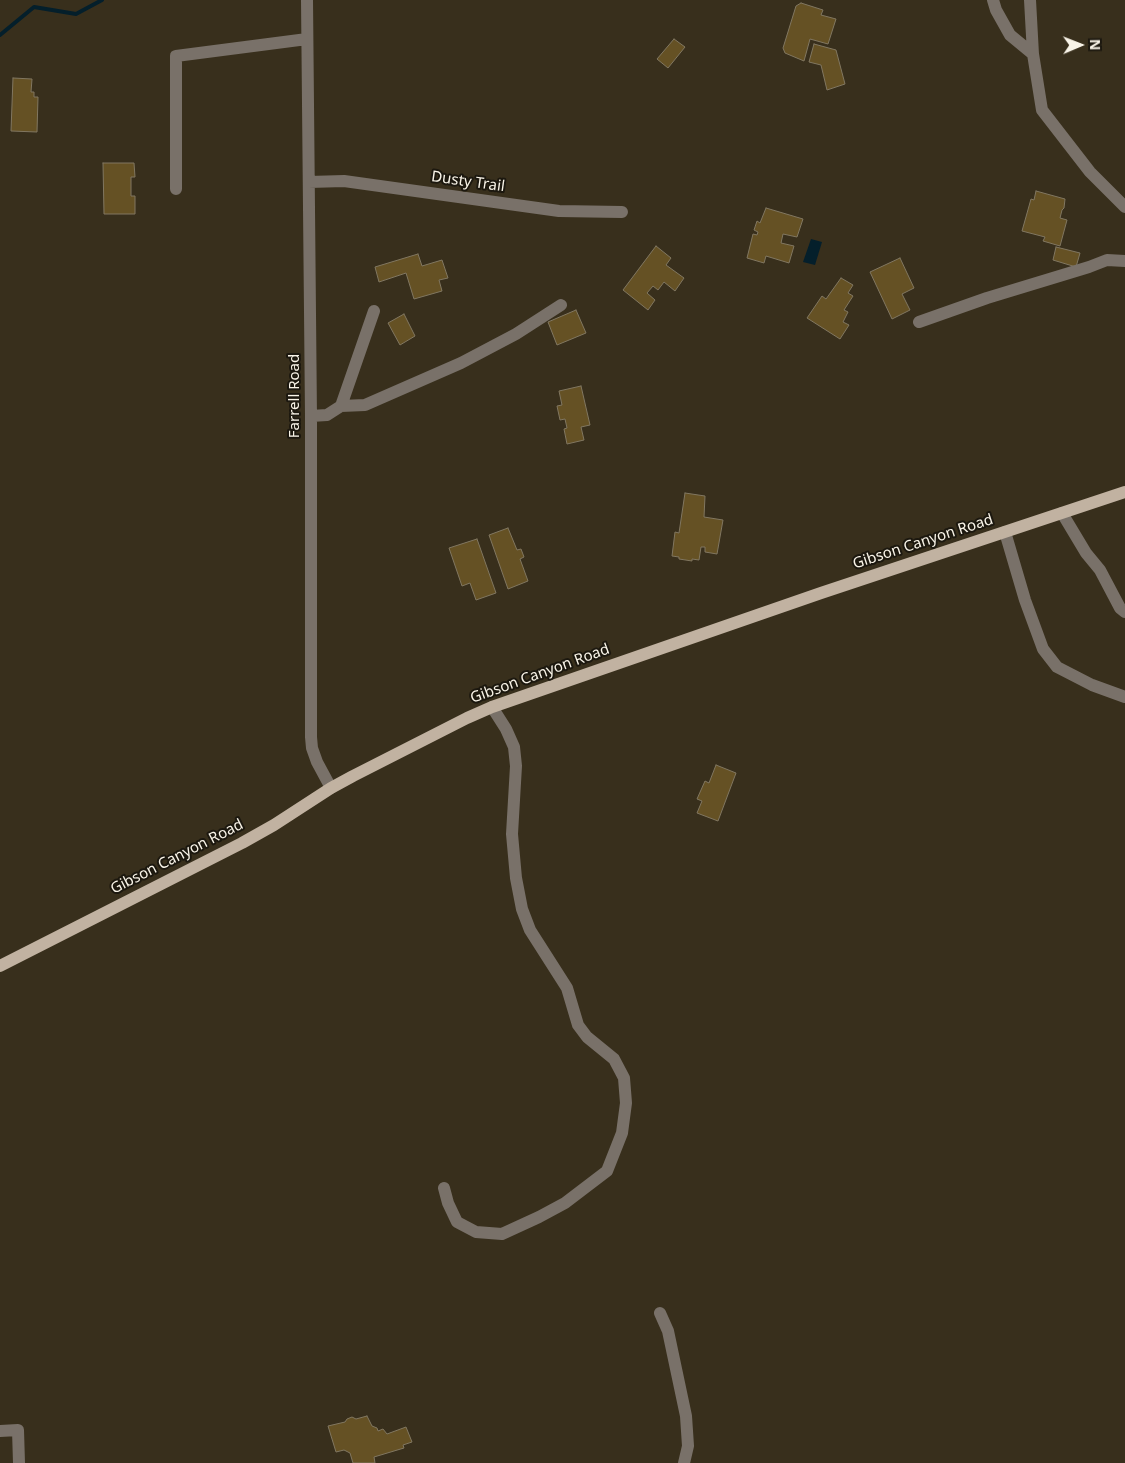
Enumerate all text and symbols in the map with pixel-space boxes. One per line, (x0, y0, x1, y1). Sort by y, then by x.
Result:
north arrow (1055, 20, 1105, 70)
text: N (1086, 39, 1105, 51)
street label: Dusty Trail (430, 168, 506, 196)
street label: Farrell Road (286, 354, 304, 438)
street label: Gibson Canyon Road (851, 511, 995, 573)
street label: Gibson Canyon Road (468, 640, 612, 708)
street label: Gibson Canyon Road (108, 816, 246, 898)

